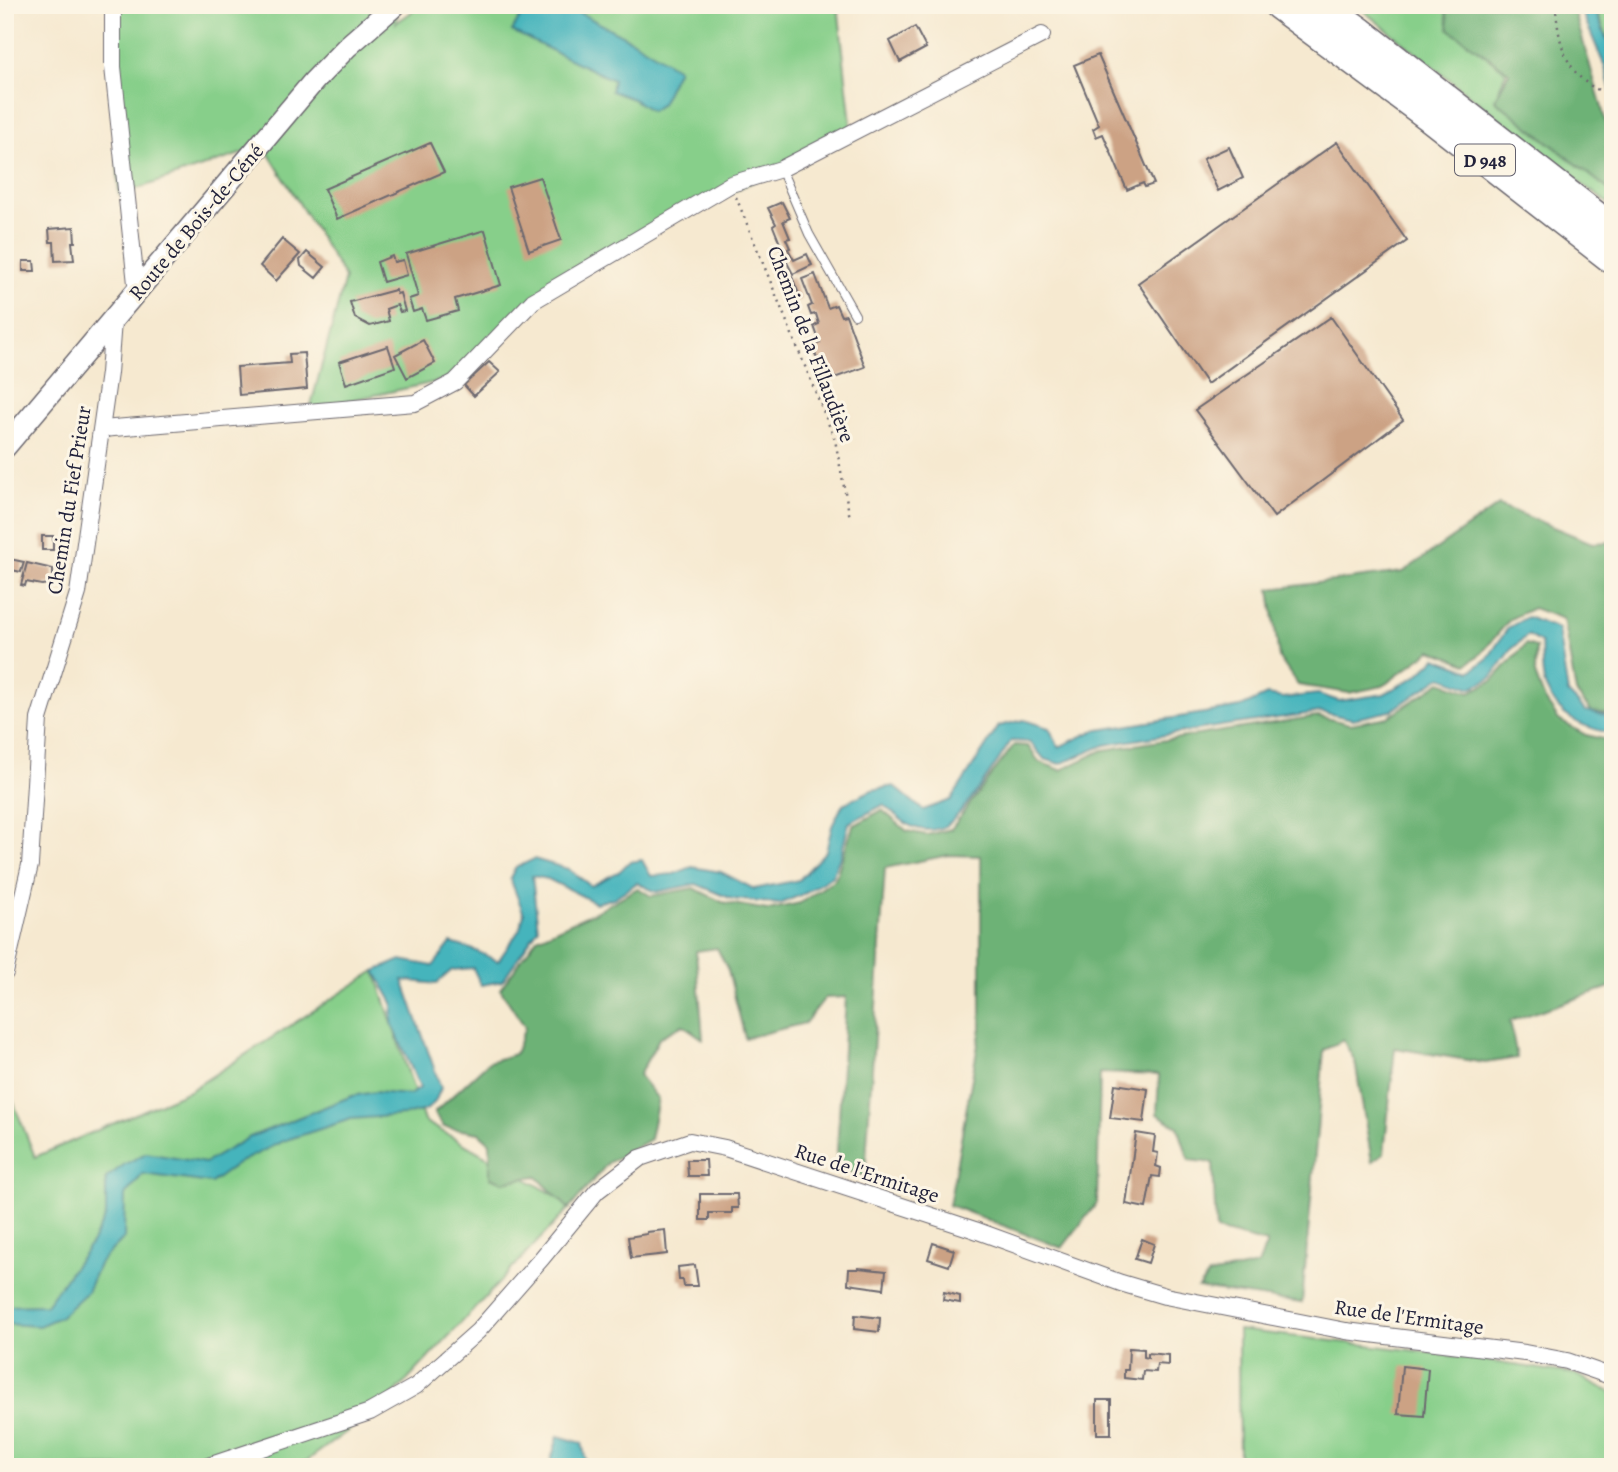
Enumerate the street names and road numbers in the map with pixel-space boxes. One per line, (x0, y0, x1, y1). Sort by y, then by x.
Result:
street label: Route de Bois-de-Céné (122, 138, 270, 306)
road number: D 948 (1455, 144, 1515, 176)
street label: Chemin de la Fillaudière (761, 242, 861, 446)
street label: Chemin du Fief Prieur (40, 404, 98, 596)
street label: Rue de l'Ermitage (791, 1136, 943, 1210)
street label: Rue de l'Ermitage (1332, 1293, 1486, 1341)

